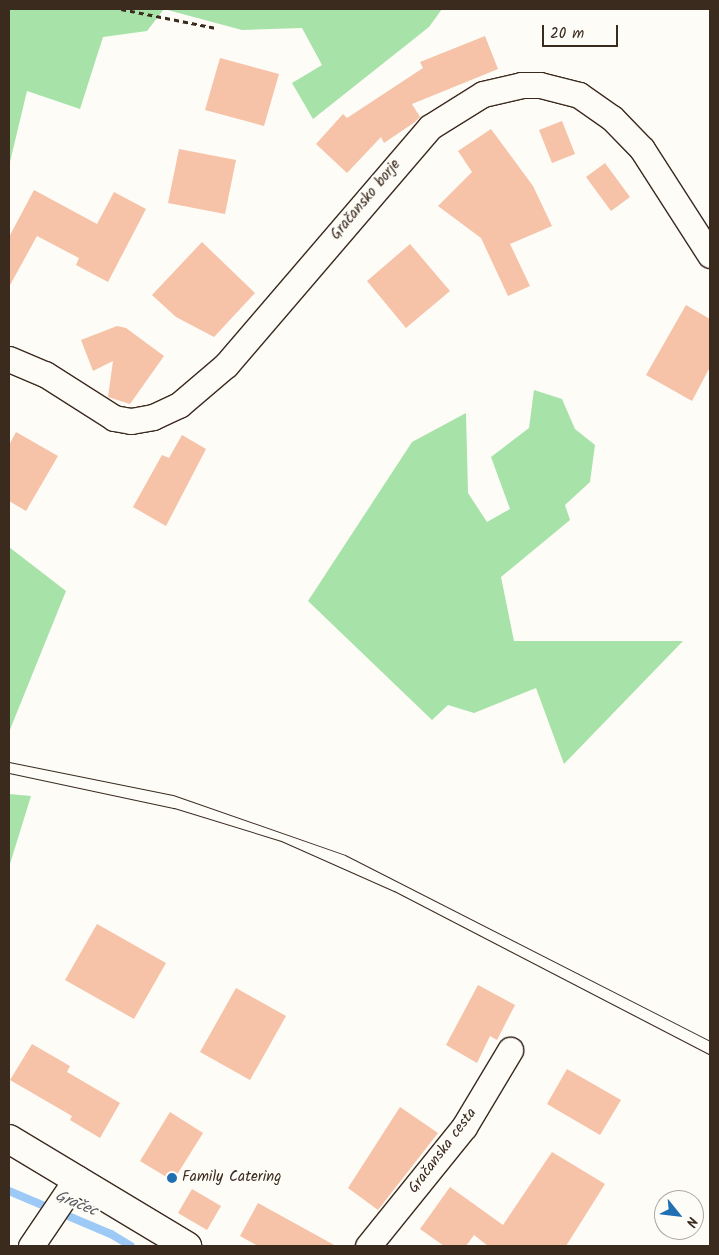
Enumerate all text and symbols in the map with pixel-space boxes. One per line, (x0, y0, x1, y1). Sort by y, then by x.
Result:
scale bar (544, 15, 620, 47)
text: 20 m (550, 22, 584, 46)
street label: Gračansko borje (327, 156, 405, 244)
street label: Gračanska cesta (405, 1105, 481, 1197)
place label: Family Catering (182, 1169, 281, 1187)
marker: Family Catering (166, 1172, 178, 1184)
water label: Gračec (52, 1187, 100, 1221)
north arrow (654, 1190, 704, 1240)
text: N (679, 1213, 703, 1231)

